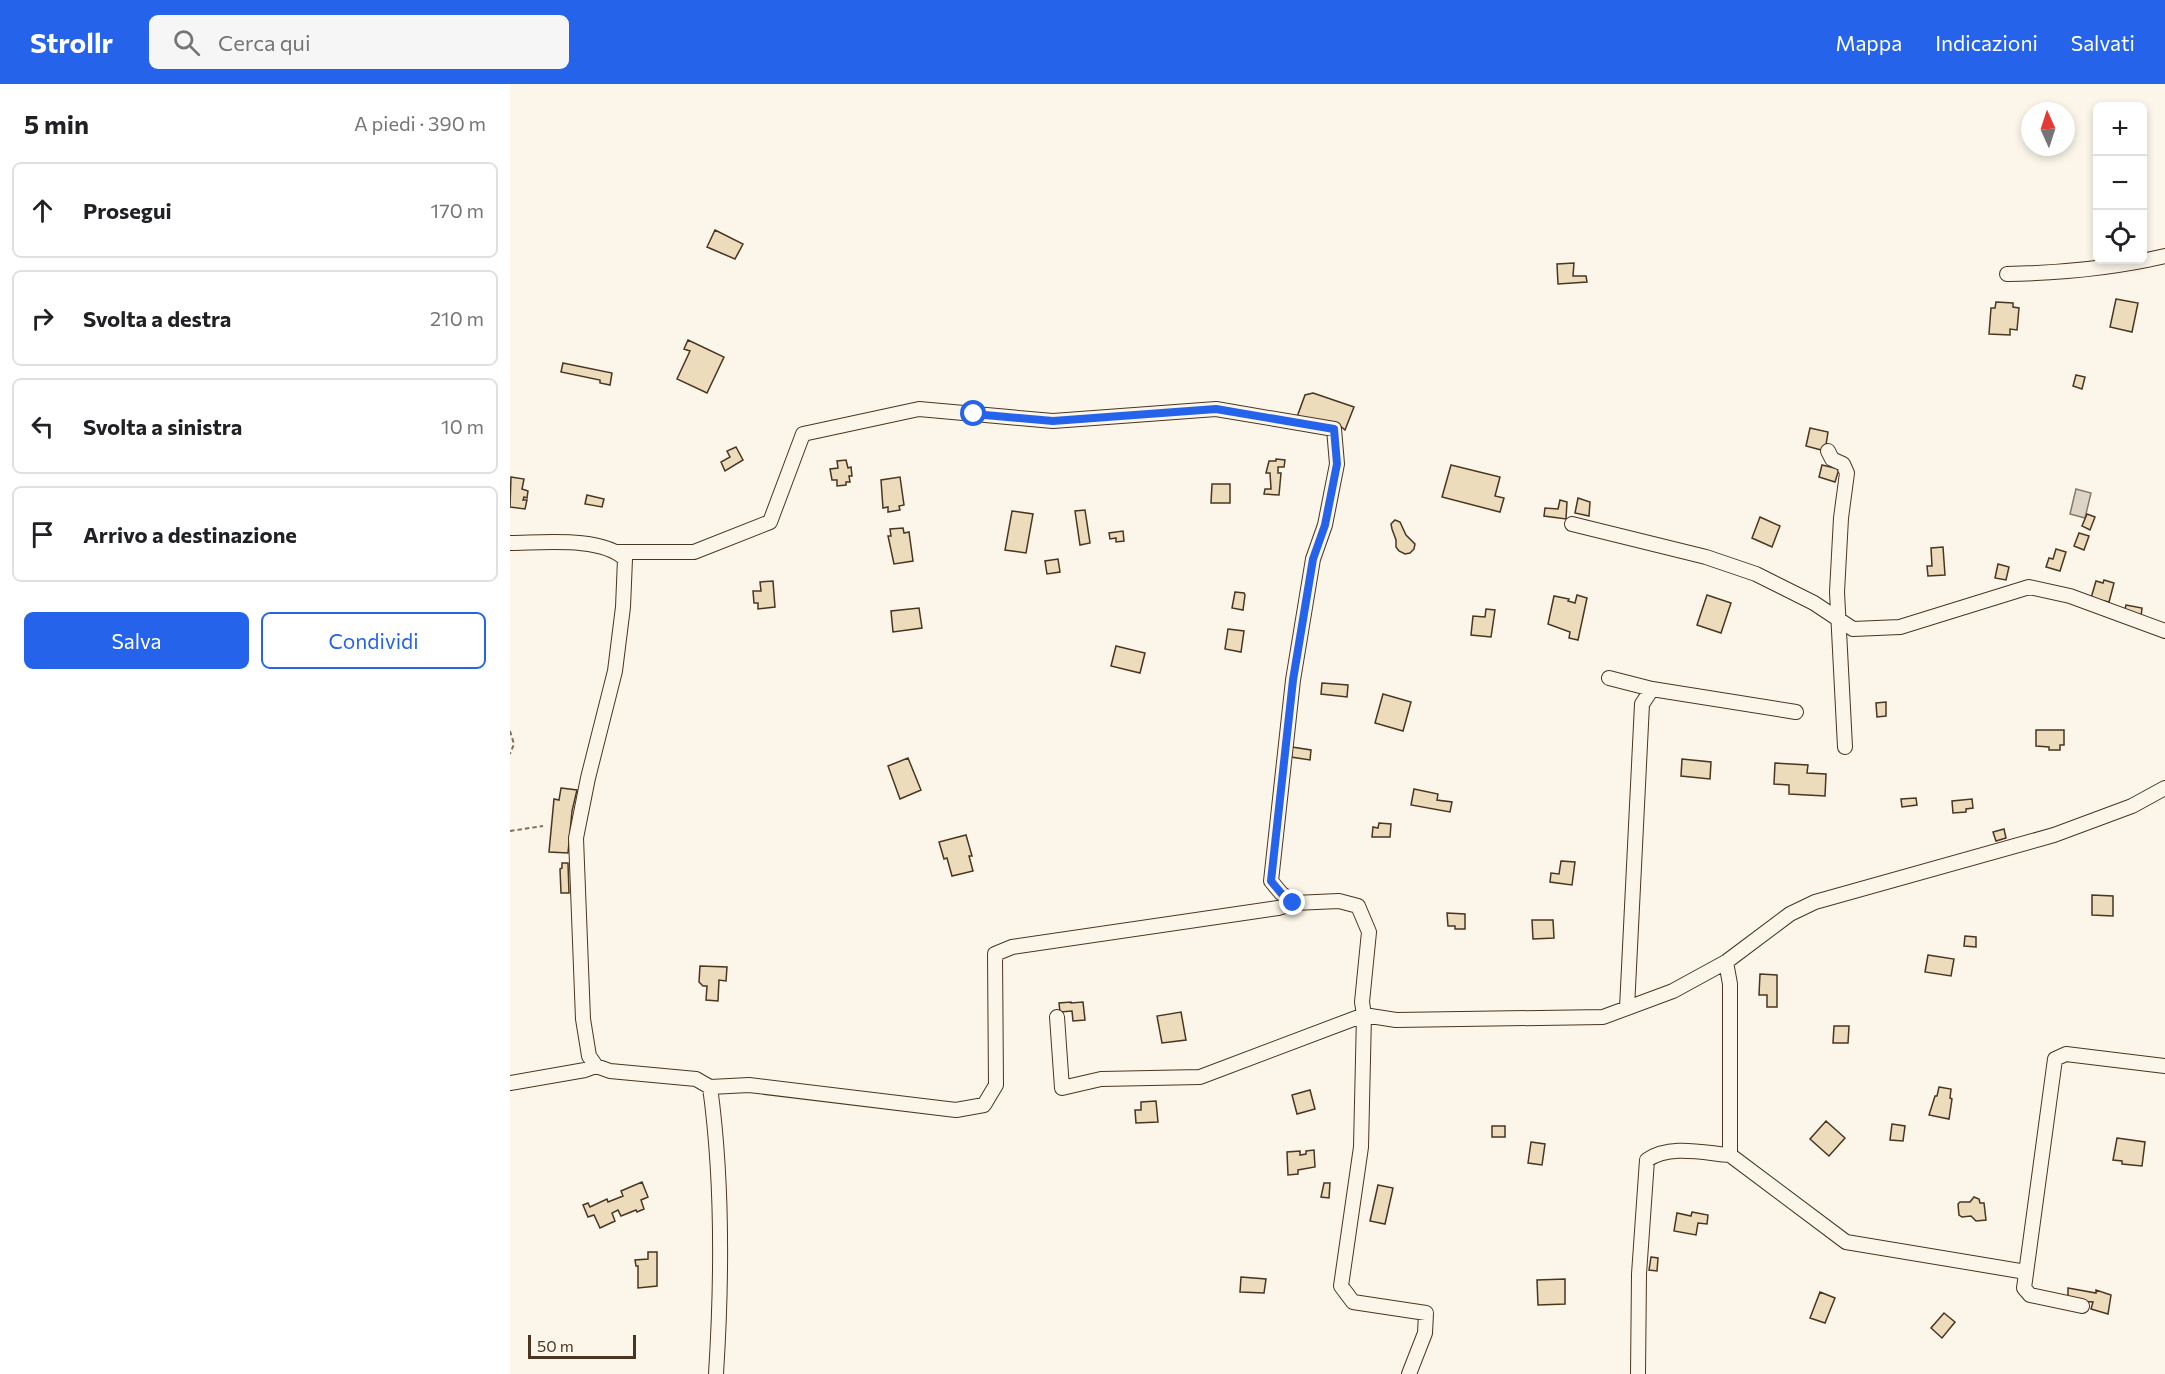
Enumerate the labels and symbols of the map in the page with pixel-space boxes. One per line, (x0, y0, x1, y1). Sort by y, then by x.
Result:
north arrow (2021, 102, 2075, 156)
route start (960, 400, 986, 426)
route end (1279, 889, 1305, 915)
scale bar (528, 1332, 636, 1360)

